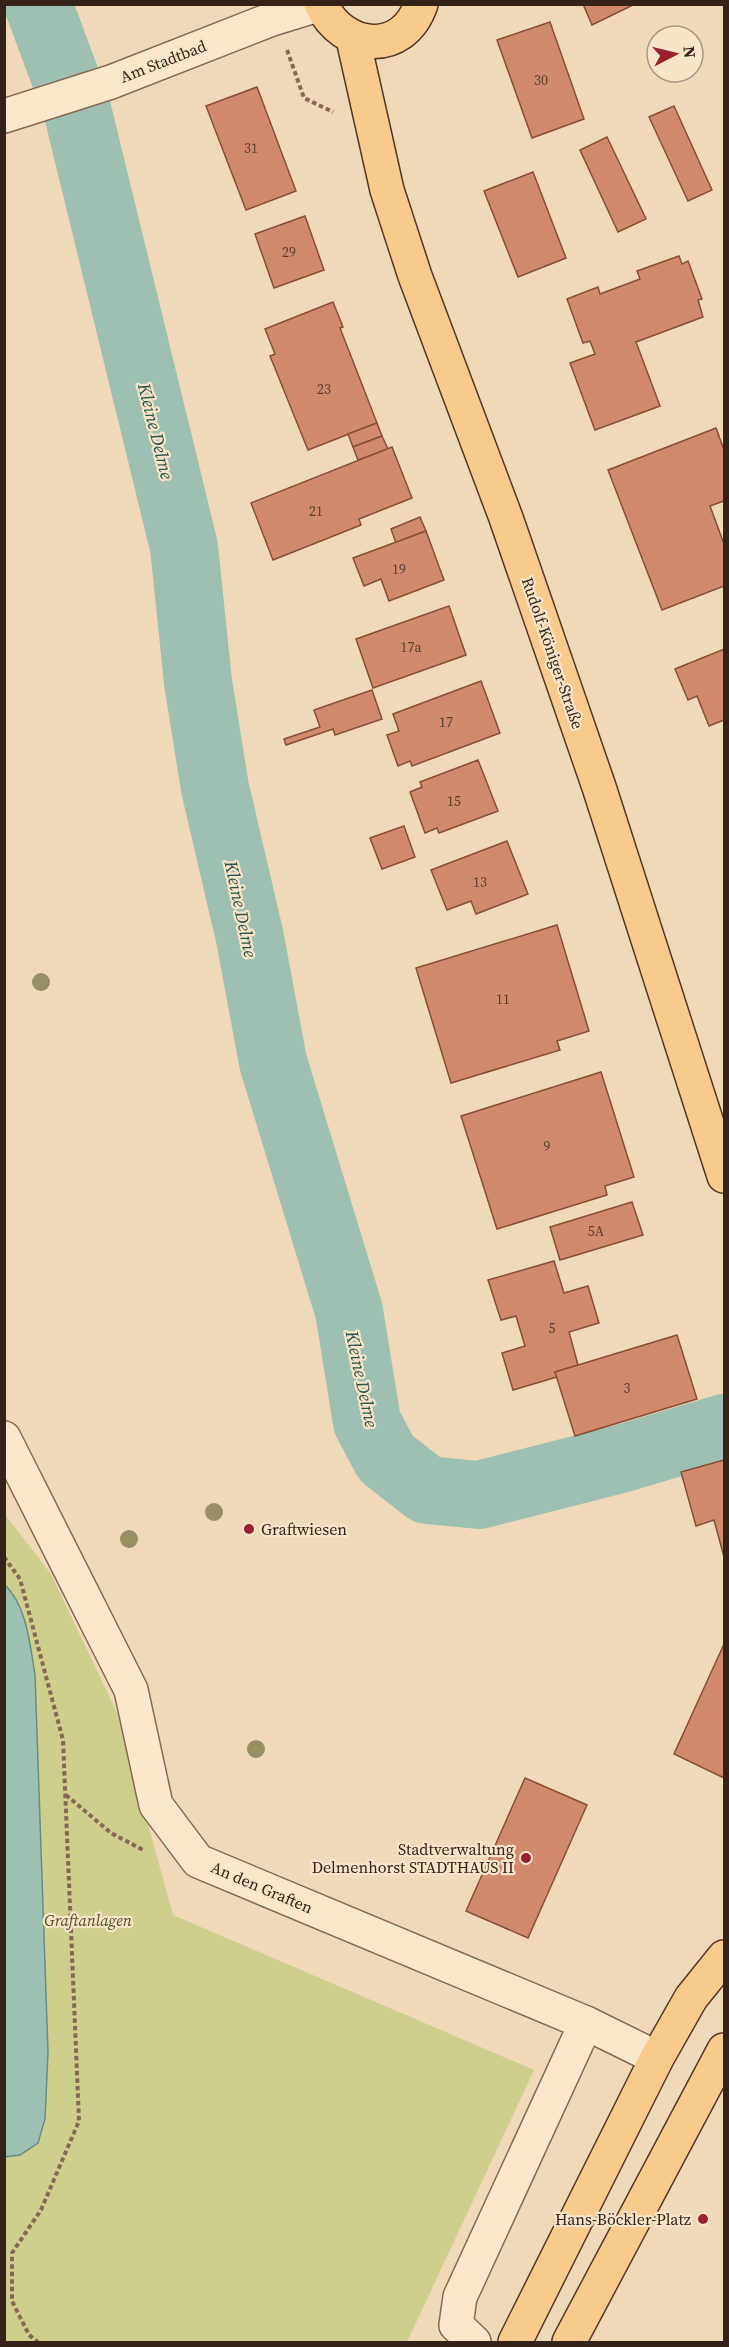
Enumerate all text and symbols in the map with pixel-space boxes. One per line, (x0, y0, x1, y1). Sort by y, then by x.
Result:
north arrow (645, 24, 705, 84)
street label: Am Stadtbad (117, 34, 209, 88)
text: N (678, 45, 702, 60)
house number: 30 (534, 70, 548, 90)
house number: 31 (244, 138, 258, 158)
house number: 29 (282, 242, 296, 262)
water label: Kleine Delme (132, 379, 180, 482)
house number: 23 (317, 379, 331, 399)
house number: 21 (309, 501, 323, 521)
house number: 19 (392, 559, 406, 579)
street label: Rudolf-Königer-Straße (517, 574, 589, 732)
house number: 17a (400, 637, 422, 657)
house number: 17 (439, 712, 453, 732)
house number: 15 (447, 791, 461, 811)
water label: Kleine Delme (218, 857, 264, 960)
house number: 13 (473, 872, 487, 892)
house number: 11 (496, 989, 510, 1009)
house number: 9 (544, 1136, 551, 1156)
house number: 5A (588, 1221, 605, 1241)
house number: 5 (549, 1318, 556, 1338)
water label: Kleine Delme (339, 1327, 385, 1430)
house number: 3 (624, 1378, 631, 1398)
place label: Graftwiesen (261, 1518, 347, 1540)
marker: Graftwiesen (242, 1522, 256, 1536)
place label: Stadtverwaltung Delmenhorst STADTHAUS II (312, 1838, 514, 1878)
marker: Stadtverwaltung Delmenhorst STADTHAUS II (519, 1851, 533, 1865)
street label: An den Graften (208, 1856, 317, 1918)
park label: Graftanlagen (44, 1909, 132, 1931)
place label: Hans-Böckler-Platz (555, 2208, 691, 2230)
marker: Hans-Böckler-Platz (696, 2212, 710, 2226)

